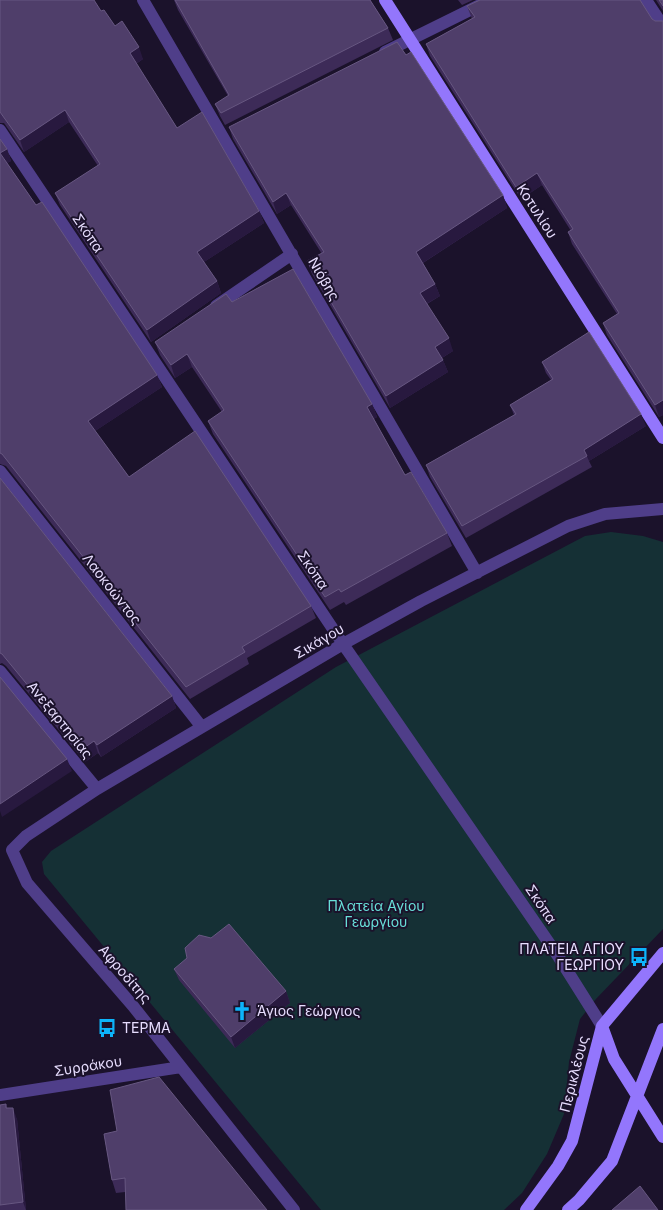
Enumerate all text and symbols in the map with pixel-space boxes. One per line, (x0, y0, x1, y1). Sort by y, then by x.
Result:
street label: Κοτυλίου (514, 180, 561, 241)
street label: Σκόπα (69, 210, 107, 255)
street label: Νιόβης (305, 254, 344, 304)
street label: Σκόπα (294, 547, 332, 592)
street label: Λαοκοώντος (79, 550, 145, 628)
street label: Σικάγου (291, 620, 347, 662)
street label: Ανεξαρτησίας (24, 678, 97, 762)
street label: Σκόπα (522, 881, 560, 926)
park label: Πλατεία Αγίου Γεωργίου (327, 897, 425, 930)
place label: ΠΛΑΤΕΙΑ ΑΓΙΟΥ ΓΕΩΡΓΙΟΥ (519, 940, 624, 973)
street label: Αφροδίτης (95, 941, 155, 1006)
bus stop icon: ΠΛΑΤΕΙΑ ΑΓΙΟΥ ΓΕΩΡΓΙΟΥ (628, 946, 650, 968)
church icon: Άγιος Γεώργιος (231, 1000, 253, 1022)
place label: Άγιος Γεώργιος (257, 1002, 361, 1019)
bus stop icon: ΤΕΡΜΑ (96, 1017, 118, 1039)
place label: ΤΕΡΜΑ (122, 1019, 171, 1036)
street label: Περικλέους (556, 1034, 591, 1114)
street label: Συρράκου (53, 1052, 123, 1079)

